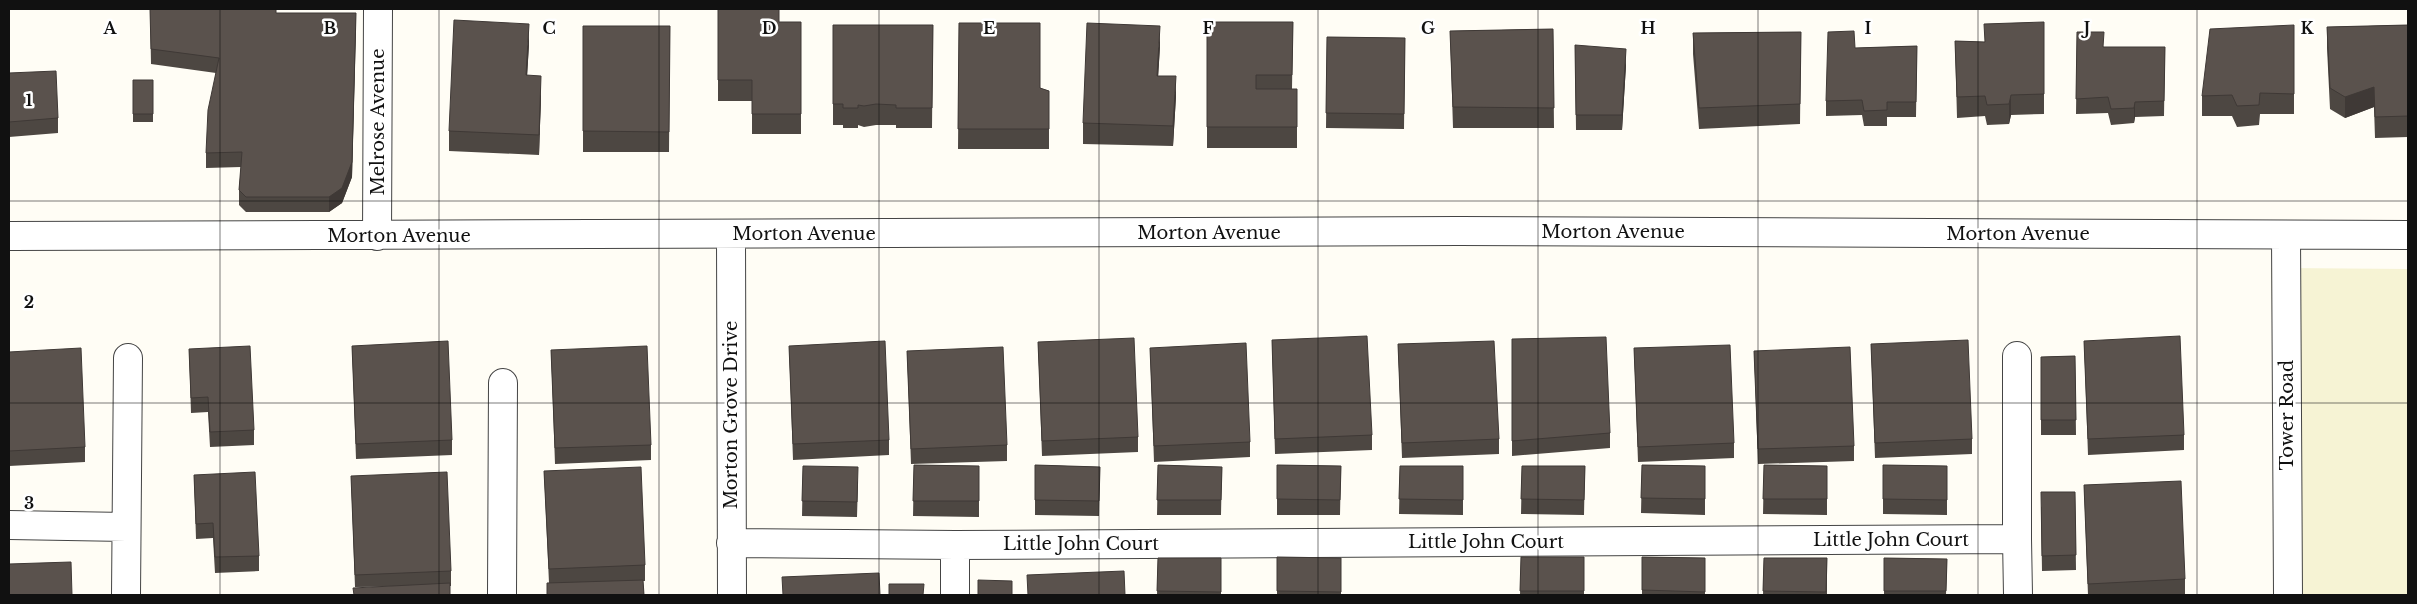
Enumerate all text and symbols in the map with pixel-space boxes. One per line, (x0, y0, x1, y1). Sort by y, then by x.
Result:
text: A (103, 18, 118, 38)
text: B (324, 18, 337, 38)
text: C (542, 18, 556, 38)
text: D (762, 18, 776, 38)
text: E (983, 18, 995, 38)
text: F (1202, 18, 1214, 38)
text: G (1421, 18, 1435, 38)
text: H (1640, 18, 1656, 38)
text: I (1865, 18, 1872, 38)
text: J (2081, 18, 2090, 38)
text: K (2300, 18, 2314, 38)
street label: Melrose Avenue (367, 49, 389, 195)
text: 1 (26, 90, 33, 110)
street label: Morton Avenue (1541, 221, 1685, 243)
street label: Morton Avenue (1137, 222, 1281, 244)
street label: Morton Avenue (732, 223, 876, 245)
street label: Morton Avenue (1946, 223, 2090, 245)
street label: Morton Avenue (327, 225, 471, 247)
text: 2 (24, 292, 34, 312)
street label: Morton Grove Drive (720, 321, 742, 509)
street label: Tower Road (2276, 360, 2298, 470)
text: 3 (24, 493, 34, 513)
street label: Little John Court (1813, 529, 1969, 551)
street label: Little John Court (1408, 531, 1564, 553)
street label: Little John Court (1003, 533, 1159, 555)

